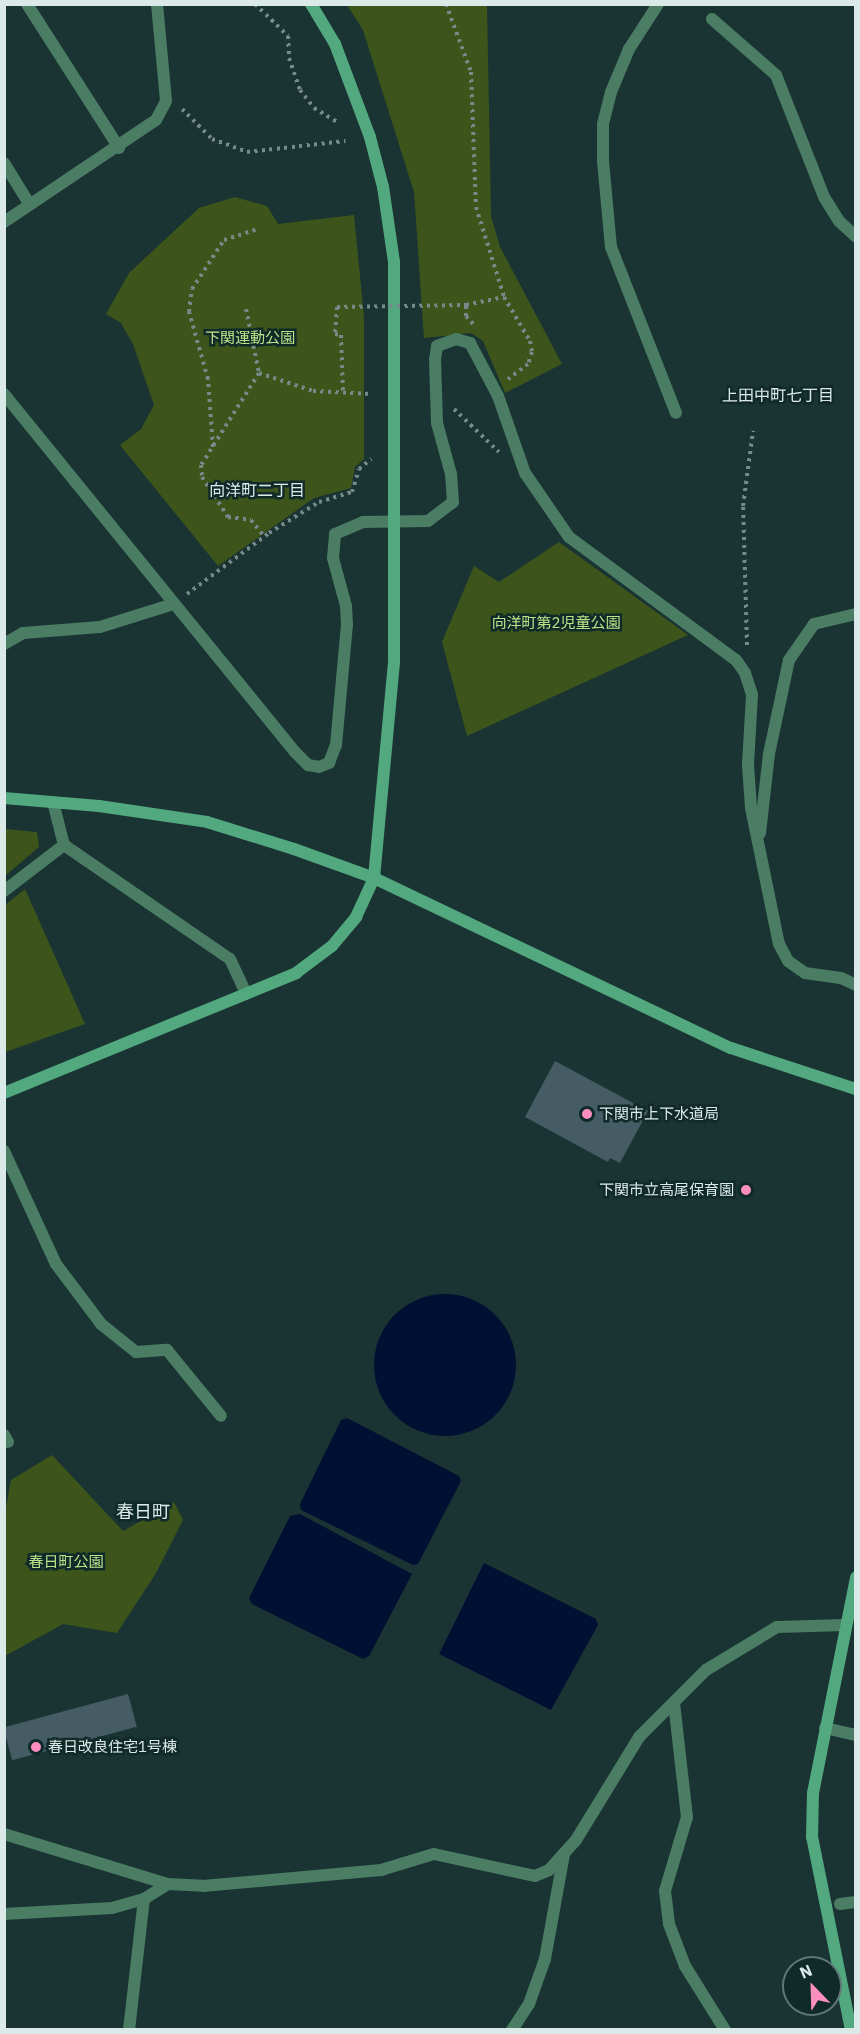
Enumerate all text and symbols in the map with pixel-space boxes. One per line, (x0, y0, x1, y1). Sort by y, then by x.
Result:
park label: 下関運動公園 (205, 329, 295, 347)
district label: 上田中町七丁目 (722, 385, 834, 405)
district label: 向洋町二丁目 (209, 480, 305, 500)
park label: 向洋町第2児童公園 (492, 614, 620, 632)
place label: 下関市上下水道局 (599, 1105, 719, 1123)
marker: 下関市上下水道局 (580, 1107, 594, 1121)
place label: 下関市立高尾保育園 (599, 1181, 734, 1199)
marker: 下関市立高尾保育園 (739, 1183, 753, 1197)
district label: 春日町 (116, 1501, 170, 1523)
park label: 春日町公園 (29, 1553, 103, 1571)
place label: 春日改良住宅1号棟 (48, 1738, 177, 1756)
marker: 春日改良住宅1号棟 (29, 1740, 43, 1754)
north arrow (782, 1956, 842, 2016)
text: N (797, 1960, 815, 1983)

